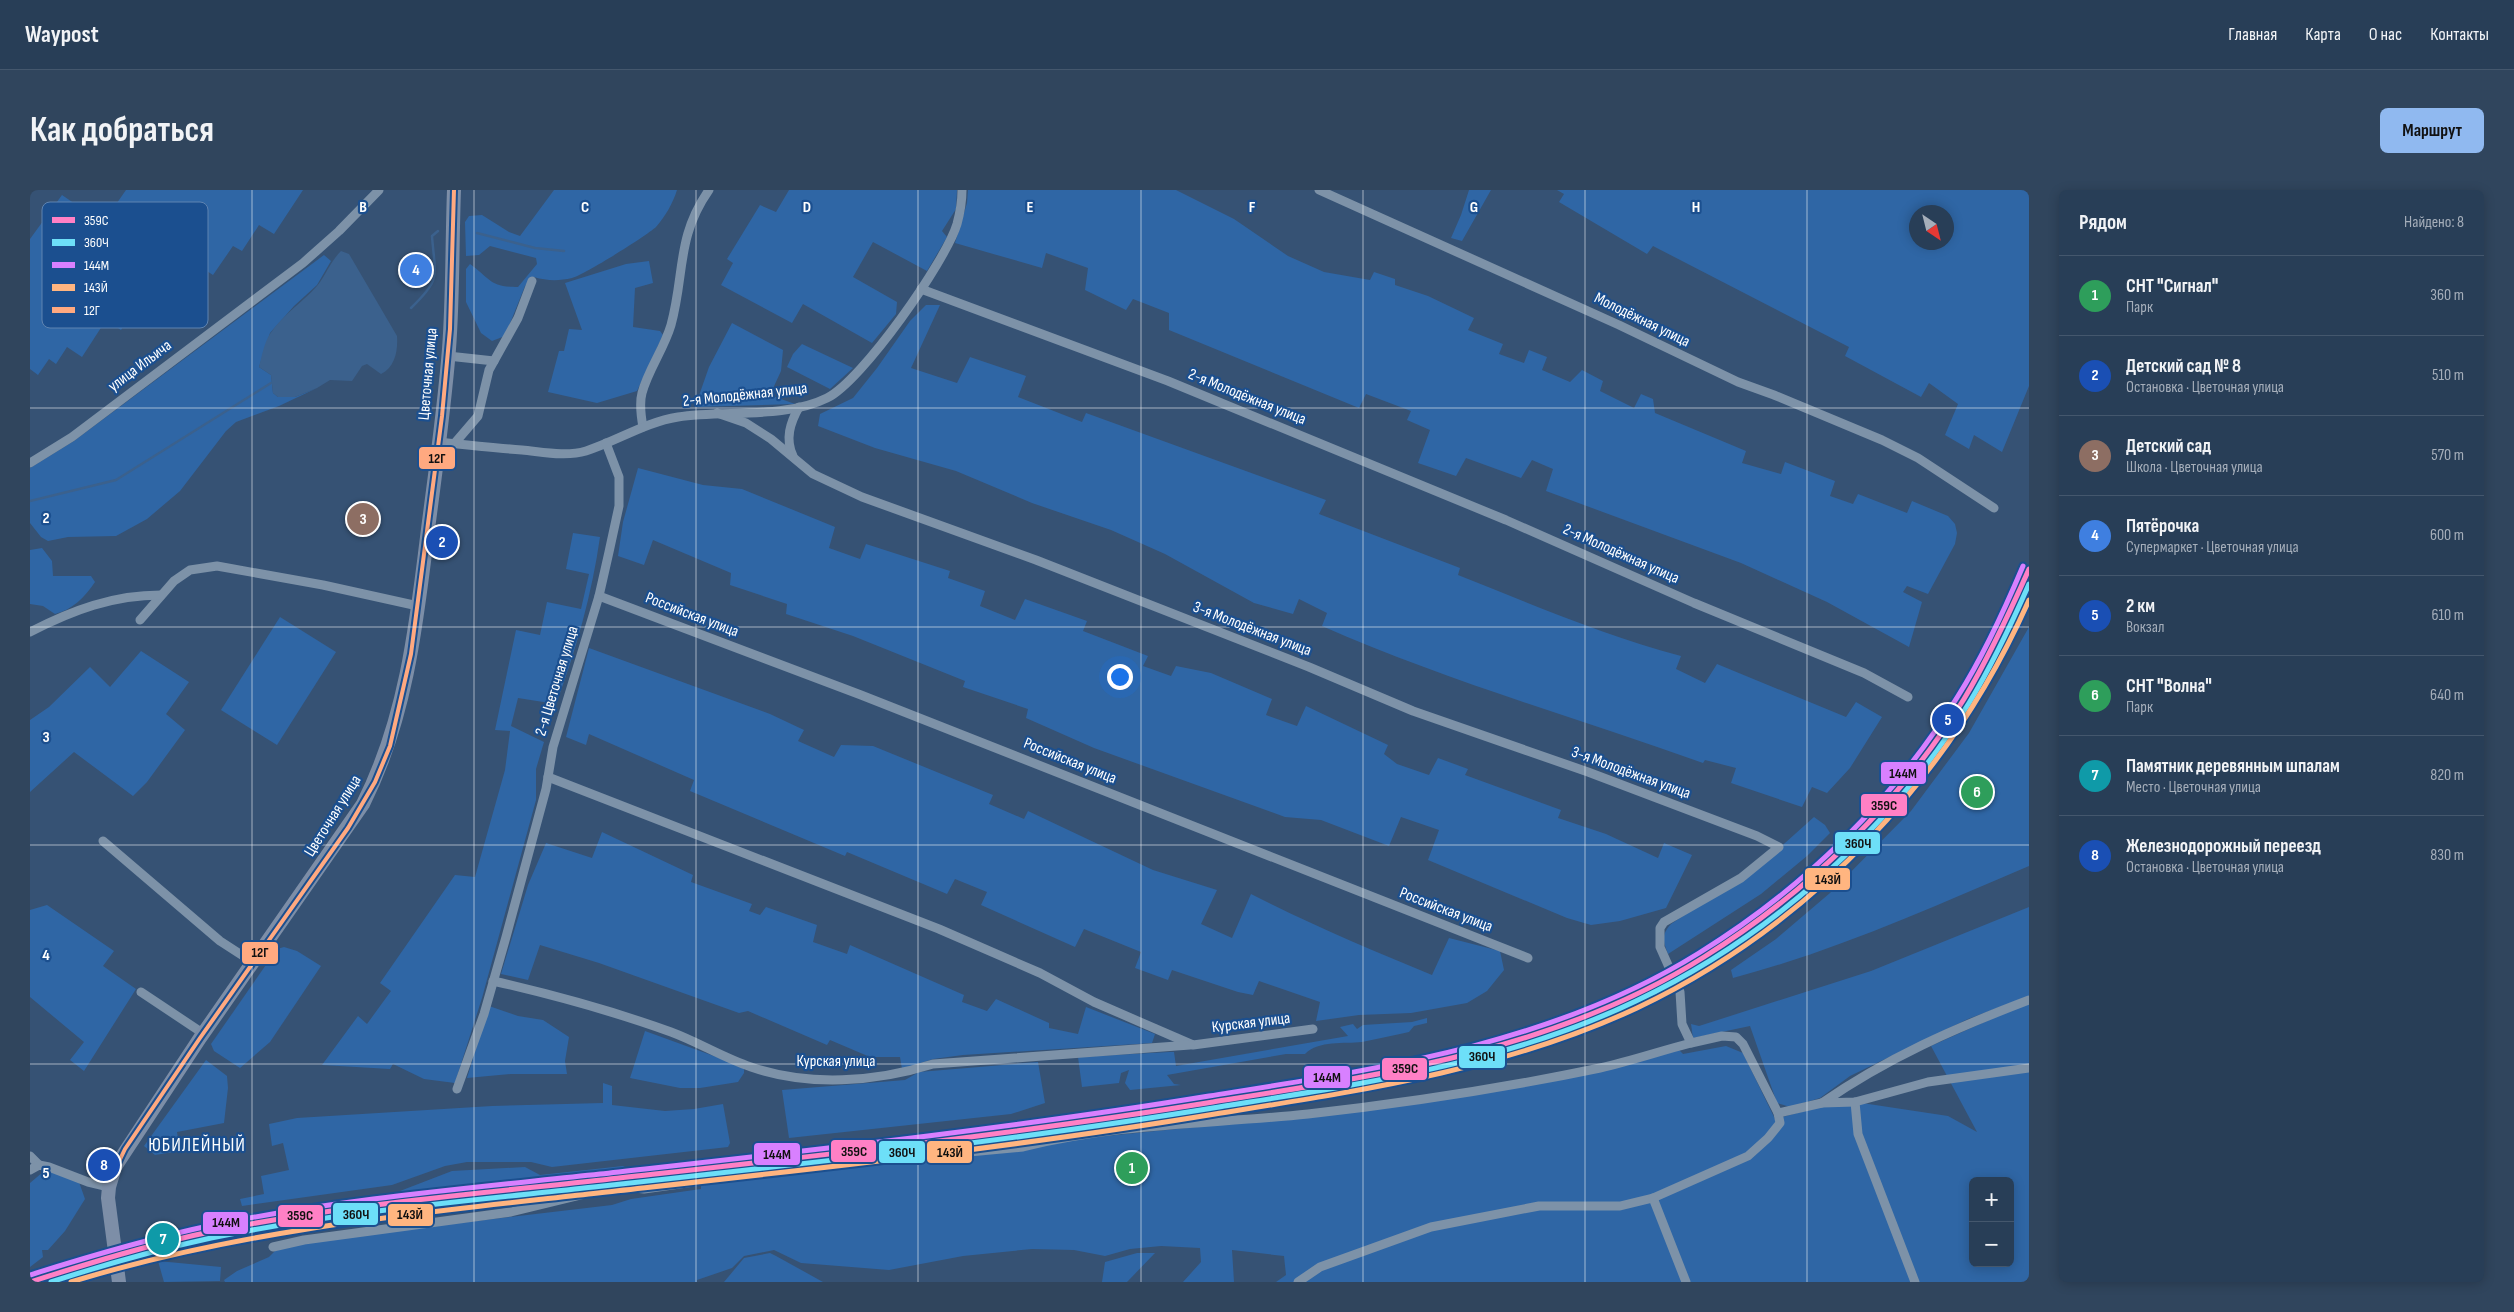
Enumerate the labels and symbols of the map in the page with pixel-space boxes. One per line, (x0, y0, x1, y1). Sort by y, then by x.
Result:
text: B (359, 198, 367, 217)
text: C (581, 198, 589, 217)
text: D (803, 198, 811, 217)
text: E (1027, 198, 1034, 217)
text: F (1249, 198, 1256, 217)
text: G (1470, 198, 1478, 217)
text: H (1692, 198, 1700, 217)
legend (42, 202, 208, 328)
north arrow (1909, 205, 1954, 250)
text: 359С (84, 212, 109, 229)
text: 360Ч (84, 234, 109, 251)
pin: 4 (400, 251, 432, 289)
text: 144М (84, 257, 109, 274)
text: 143Й (84, 279, 108, 296)
street label: Молодёжная улица (1591, 289, 1693, 351)
text: 12Г (84, 302, 100, 319)
street label: Цветочная улица (415, 327, 441, 421)
street label: улица Ильича (105, 336, 175, 396)
street label: 2-я Молодёжная улица (1185, 365, 1309, 429)
street label: 2-я Молодёжная улица (682, 379, 808, 411)
line badge: 12Г (418, 446, 456, 470)
text: 12Г (428, 450, 446, 467)
pin: 3 (347, 500, 379, 538)
text: 2 (42, 509, 50, 528)
street label: 2-я Молодёжная улица (1560, 520, 1682, 588)
pin: 2 (426, 523, 458, 561)
street label: Российская улица (643, 588, 741, 642)
street label: 3-я Молодёжная улица (1190, 598, 1314, 660)
street label: 2-я Цветочная улица (531, 624, 583, 738)
your location (1107, 664, 1133, 690)
pin: 5 (1932, 701, 1964, 739)
text: 3 (42, 728, 50, 747)
street label: Российская улица (1021, 734, 1119, 788)
street label: 3-я Молодёжная улица (1569, 743, 1693, 803)
line badge: 144М (1880, 761, 1927, 785)
text: 144М (1889, 765, 1917, 782)
street label: Цветочная улица (300, 772, 366, 860)
pin: 6 (1961, 773, 1993, 811)
line badge: 359С (1860, 793, 1908, 817)
text: 359С (1871, 797, 1897, 814)
line badge: 360Ч (1834, 831, 1881, 855)
text: 360Ч (1845, 835, 1871, 852)
line badge: 143Й (1804, 867, 1851, 891)
text: 143Й (1815, 871, 1841, 888)
street label: Российская улица (1397, 883, 1495, 937)
line badge: 12Г (241, 941, 279, 965)
text: 12Г (251, 944, 269, 961)
text: 4 (42, 946, 50, 965)
street label: Курская улица (1211, 1009, 1291, 1037)
line badge: 360Ч (1458, 1045, 1506, 1069)
text: 360Ч (1469, 1048, 1495, 1065)
street label: Курская улица (797, 1052, 875, 1071)
line badge: 359С (1381, 1057, 1428, 1081)
text: 359С (1392, 1060, 1418, 1077)
line badge: 144М (1303, 1065, 1351, 1089)
text: 144М (1313, 1069, 1341, 1086)
district label: ЮБИЛЕЙНЫЙ (148, 1134, 246, 1157)
line badge: 359С (830, 1139, 877, 1163)
line badge: 360Ч (878, 1140, 926, 1164)
line badge: 143Й (926, 1140, 973, 1164)
line badge: 144М (753, 1142, 801, 1166)
text: 359С (841, 1143, 867, 1160)
text: 360Ч (889, 1144, 915, 1161)
text: 143Й (937, 1144, 963, 1161)
pin: 8 (88, 1146, 120, 1184)
text: 144М (763, 1146, 791, 1163)
pin: 1 (1116, 1149, 1148, 1187)
text: 5 (42, 1164, 50, 1183)
line badge: 360Ч (332, 1202, 379, 1226)
line badge: 143Й (387, 1203, 434, 1227)
line badge: 359С (277, 1204, 324, 1228)
text: 360Ч (343, 1206, 369, 1223)
text: 143Й (397, 1206, 423, 1223)
text: 359С (287, 1207, 313, 1224)
line badge: 144М (202, 1211, 249, 1235)
text: 144М (212, 1214, 240, 1231)
pin: 7 (147, 1220, 179, 1258)

